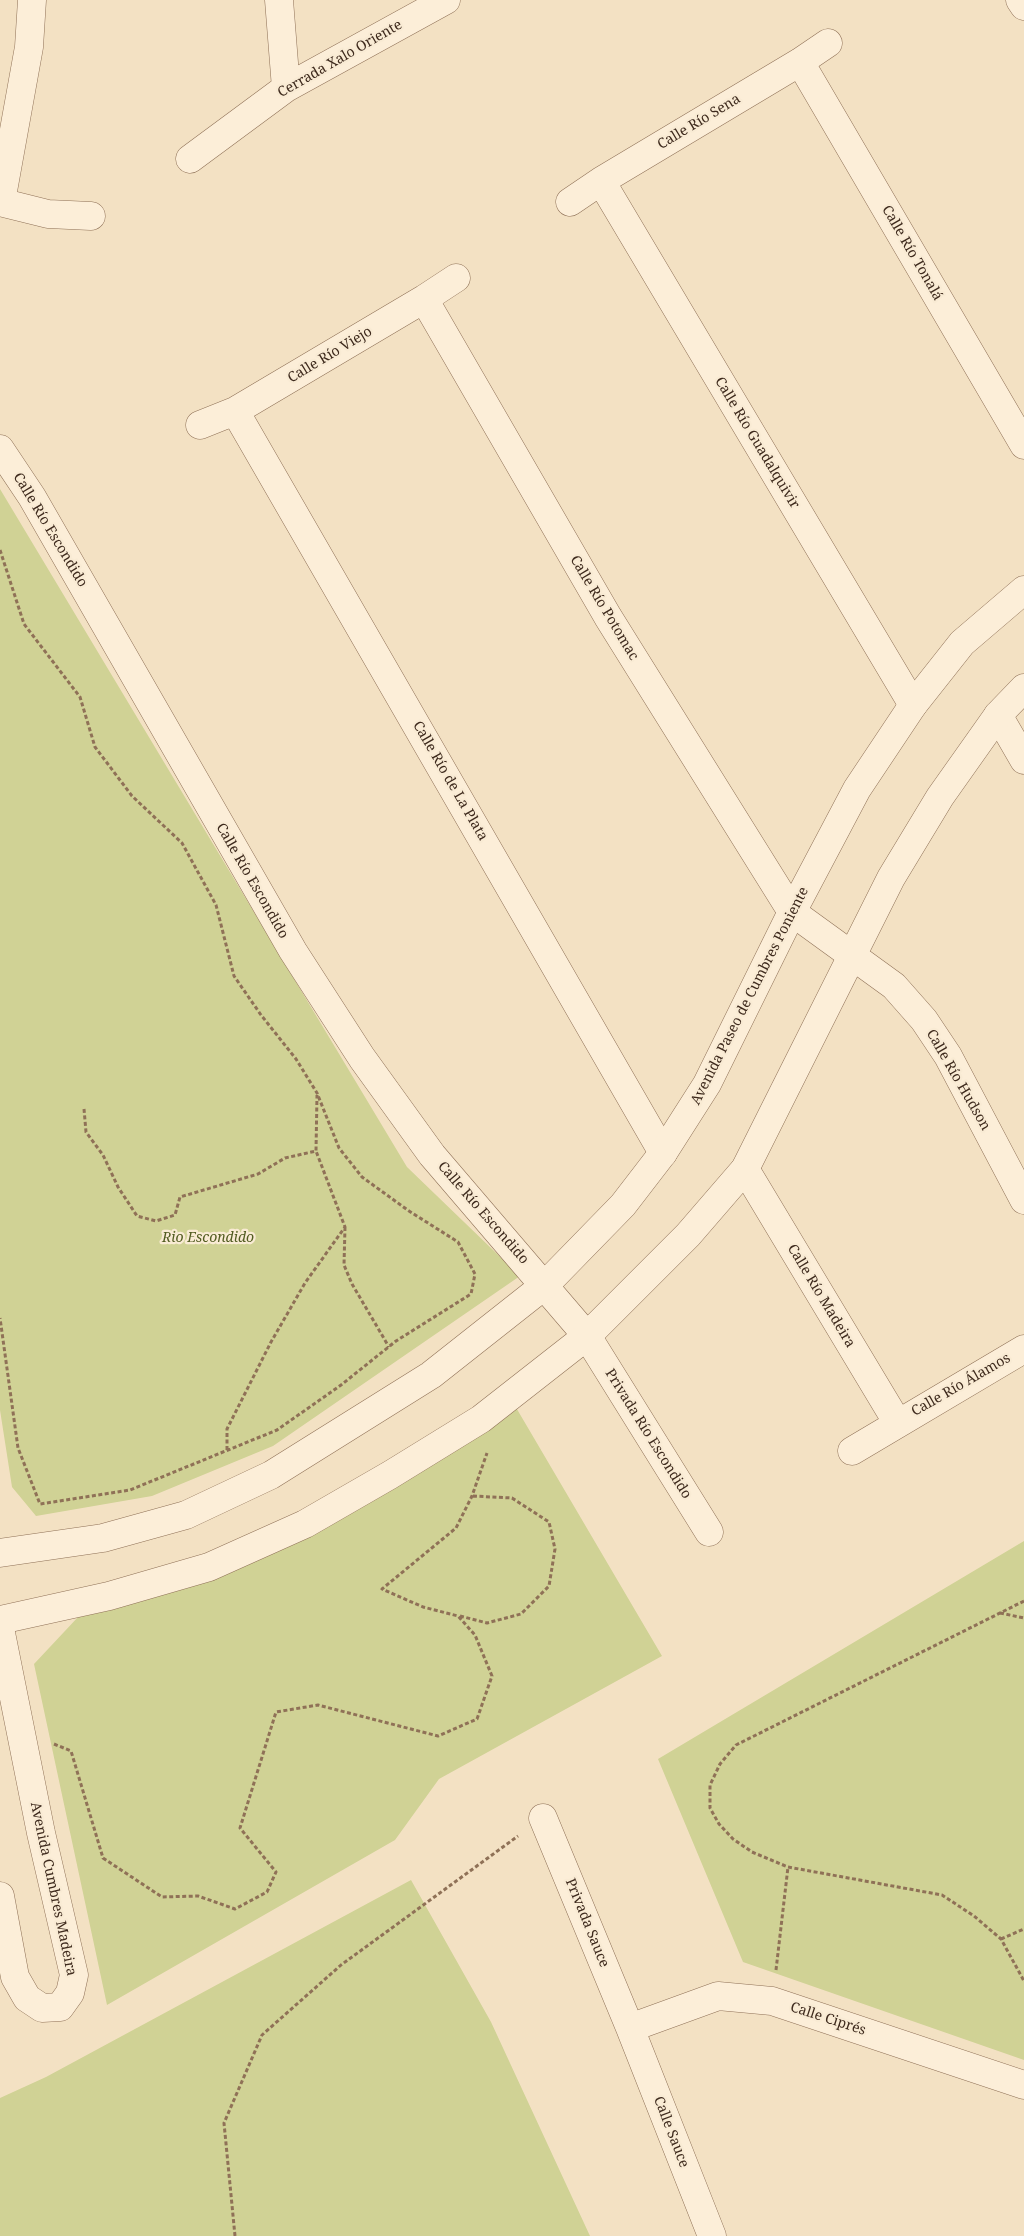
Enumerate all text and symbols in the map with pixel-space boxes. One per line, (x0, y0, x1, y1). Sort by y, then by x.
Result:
street label: Cerrada Xalo Oriente (275, 17, 405, 101)
street label: Calle Río Sena (655, 91, 743, 153)
street label: Calle Río Tonalá (878, 203, 946, 303)
street label: Calle Río Viejo (285, 323, 375, 387)
street label: Calle Río Guadalquivir (711, 374, 803, 512)
street label: Calle Río Escondido (9, 470, 91, 590)
street label: Calle Río Potomac (566, 553, 642, 663)
street label: Calle Río de La Plata (409, 718, 491, 844)
street label: Calle Río Escondido (212, 820, 292, 942)
street label: Avenida Paseo de Cumbres Poniente (688, 884, 812, 1108)
street label: Calle Río Hudson (922, 1027, 994, 1133)
street label: Calle Río Escondido (434, 1158, 532, 1268)
park label: Rio Escondido (162, 1230, 254, 1246)
street label: Calle Río Madeira (784, 1241, 858, 1351)
street label: Calle Río Álamos (909, 1350, 1013, 1420)
street label: Privada Río Escondido (601, 1366, 695, 1502)
street label: Avenida Cumbres Madeira (26, 1801, 80, 1977)
street label: Privada Sauce (562, 1876, 612, 1970)
street label: Calle Ciprés (788, 1999, 868, 2039)
street label: Calle Sauce (650, 2094, 692, 2170)

